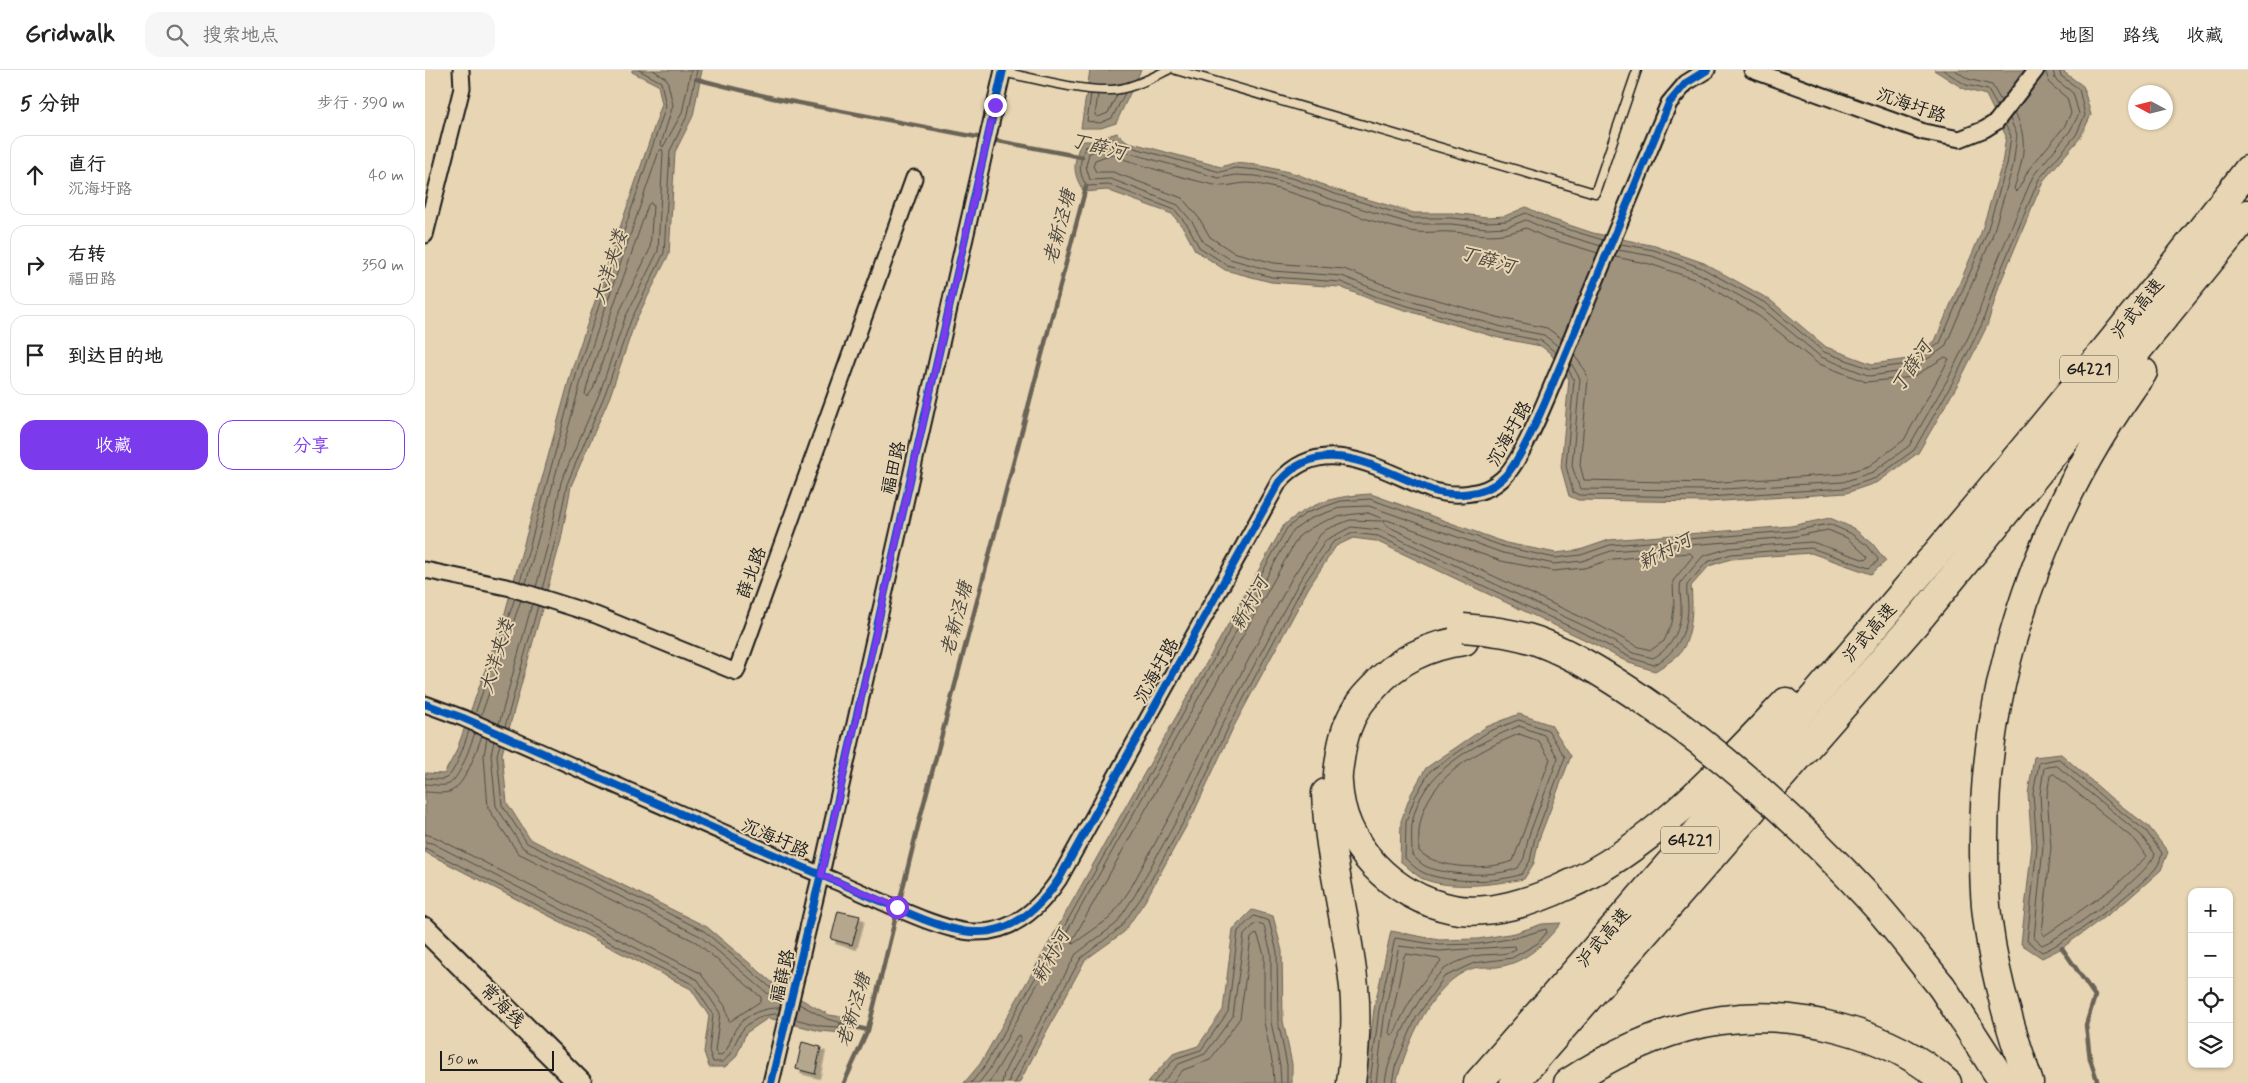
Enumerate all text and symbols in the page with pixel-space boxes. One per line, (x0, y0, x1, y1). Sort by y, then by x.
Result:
search box (145, 12, 495, 57)
text: Gridwalk (25, 19, 115, 50)
icon: search (163, 21, 191, 49)
text: 搜索地点 (203, 23, 279, 48)
text: 地图 (2059, 24, 2095, 48)
text: 路线 (2123, 24, 2159, 48)
text: 收藏 (2187, 24, 2223, 48)
street label: 沉海圩路 (1873, 83, 1949, 129)
north arrow (2128, 85, 2173, 130)
text: 5 分钟 (20, 90, 80, 118)
text: 步行 · 390 m (317, 93, 405, 114)
route end (984, 94, 1007, 117)
water label: 丁薛河 (1067, 128, 1132, 167)
text: 直行 (68, 152, 106, 177)
icon: ahead (21, 161, 49, 189)
text: 40 m (368, 165, 404, 186)
text: 沉海圩路 (68, 179, 132, 200)
water label: 老新泾塘 (1038, 185, 1082, 267)
water label: 大洋夹溇 (586, 226, 634, 307)
water label: 丁薛河 (1456, 240, 1521, 281)
text: 右转 (68, 242, 106, 267)
icon: right (21, 251, 49, 279)
text: 350 m (362, 255, 404, 276)
text: 福田路 (68, 269, 116, 290)
street label: 沪武高速 (2106, 273, 2170, 345)
water label: 丁薛河 (1886, 334, 1940, 398)
icon: arrive (21, 341, 49, 369)
text: 到达目的地 (68, 344, 163, 369)
road number: G4221 (2060, 356, 2118, 382)
street label: 沉海圩路 (1482, 397, 1538, 471)
button: 收藏 (20, 420, 208, 470)
button: 分享 (218, 420, 405, 470)
street label: 福田路 (876, 439, 912, 497)
water label: 新村河 (1634, 527, 1699, 576)
street label: 薛北路 (731, 544, 773, 602)
water label: 新村河 (1225, 570, 1276, 635)
water label: 老新泾塘 (935, 577, 979, 659)
street label: 沪武高速 (1837, 598, 1903, 668)
water label: 大洋夹溇 (474, 615, 520, 696)
street label: 沉海圩路 (1129, 634, 1185, 708)
street label: 沉海圩路 (737, 814, 813, 864)
road number: G4221 (1661, 826, 1719, 854)
map controls (2188, 888, 2233, 1068)
button: + (2188, 888, 2233, 933)
route start (886, 896, 909, 919)
street label: 沪武高速 (1571, 903, 1637, 973)
water label: 新村河 (1026, 923, 1077, 988)
button: − (2188, 933, 2233, 978)
street label: 福薛路 (765, 947, 801, 1005)
water label: 老新泾塘 (831, 968, 878, 1050)
street label: 常海线 (474, 978, 530, 1034)
button: locate (2188, 978, 2233, 1023)
button: layers (2188, 1023, 2233, 1068)
scale bar (440, 1048, 554, 1071)
text: 50 m (447, 1051, 478, 1069)

